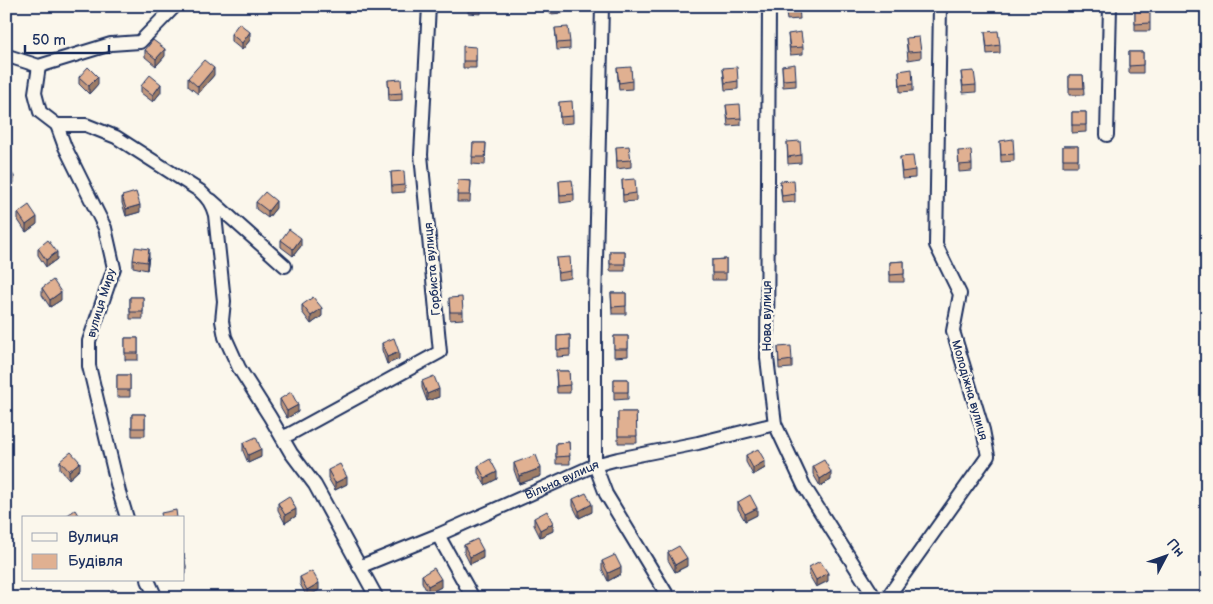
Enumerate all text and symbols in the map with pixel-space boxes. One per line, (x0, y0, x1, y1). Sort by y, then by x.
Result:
scale bar (25, 22, 109, 54)
text: 50 m (32, 31, 66, 50)
street label: Горбиста вулиця (421, 221, 444, 316)
street label: вулиця Миру (84, 266, 119, 339)
street label: Нова вулиця (760, 280, 775, 351)
street label: Молодіжна вулиця (948, 338, 991, 442)
street label: Вільна вулиця (523, 457, 601, 503)
legend (22, 516, 185, 582)
text: Вулиця (68, 528, 119, 547)
north arrow (1140, 532, 1190, 582)
text: Пн (1163, 535, 1188, 560)
text: Будівля (68, 552, 123, 571)

